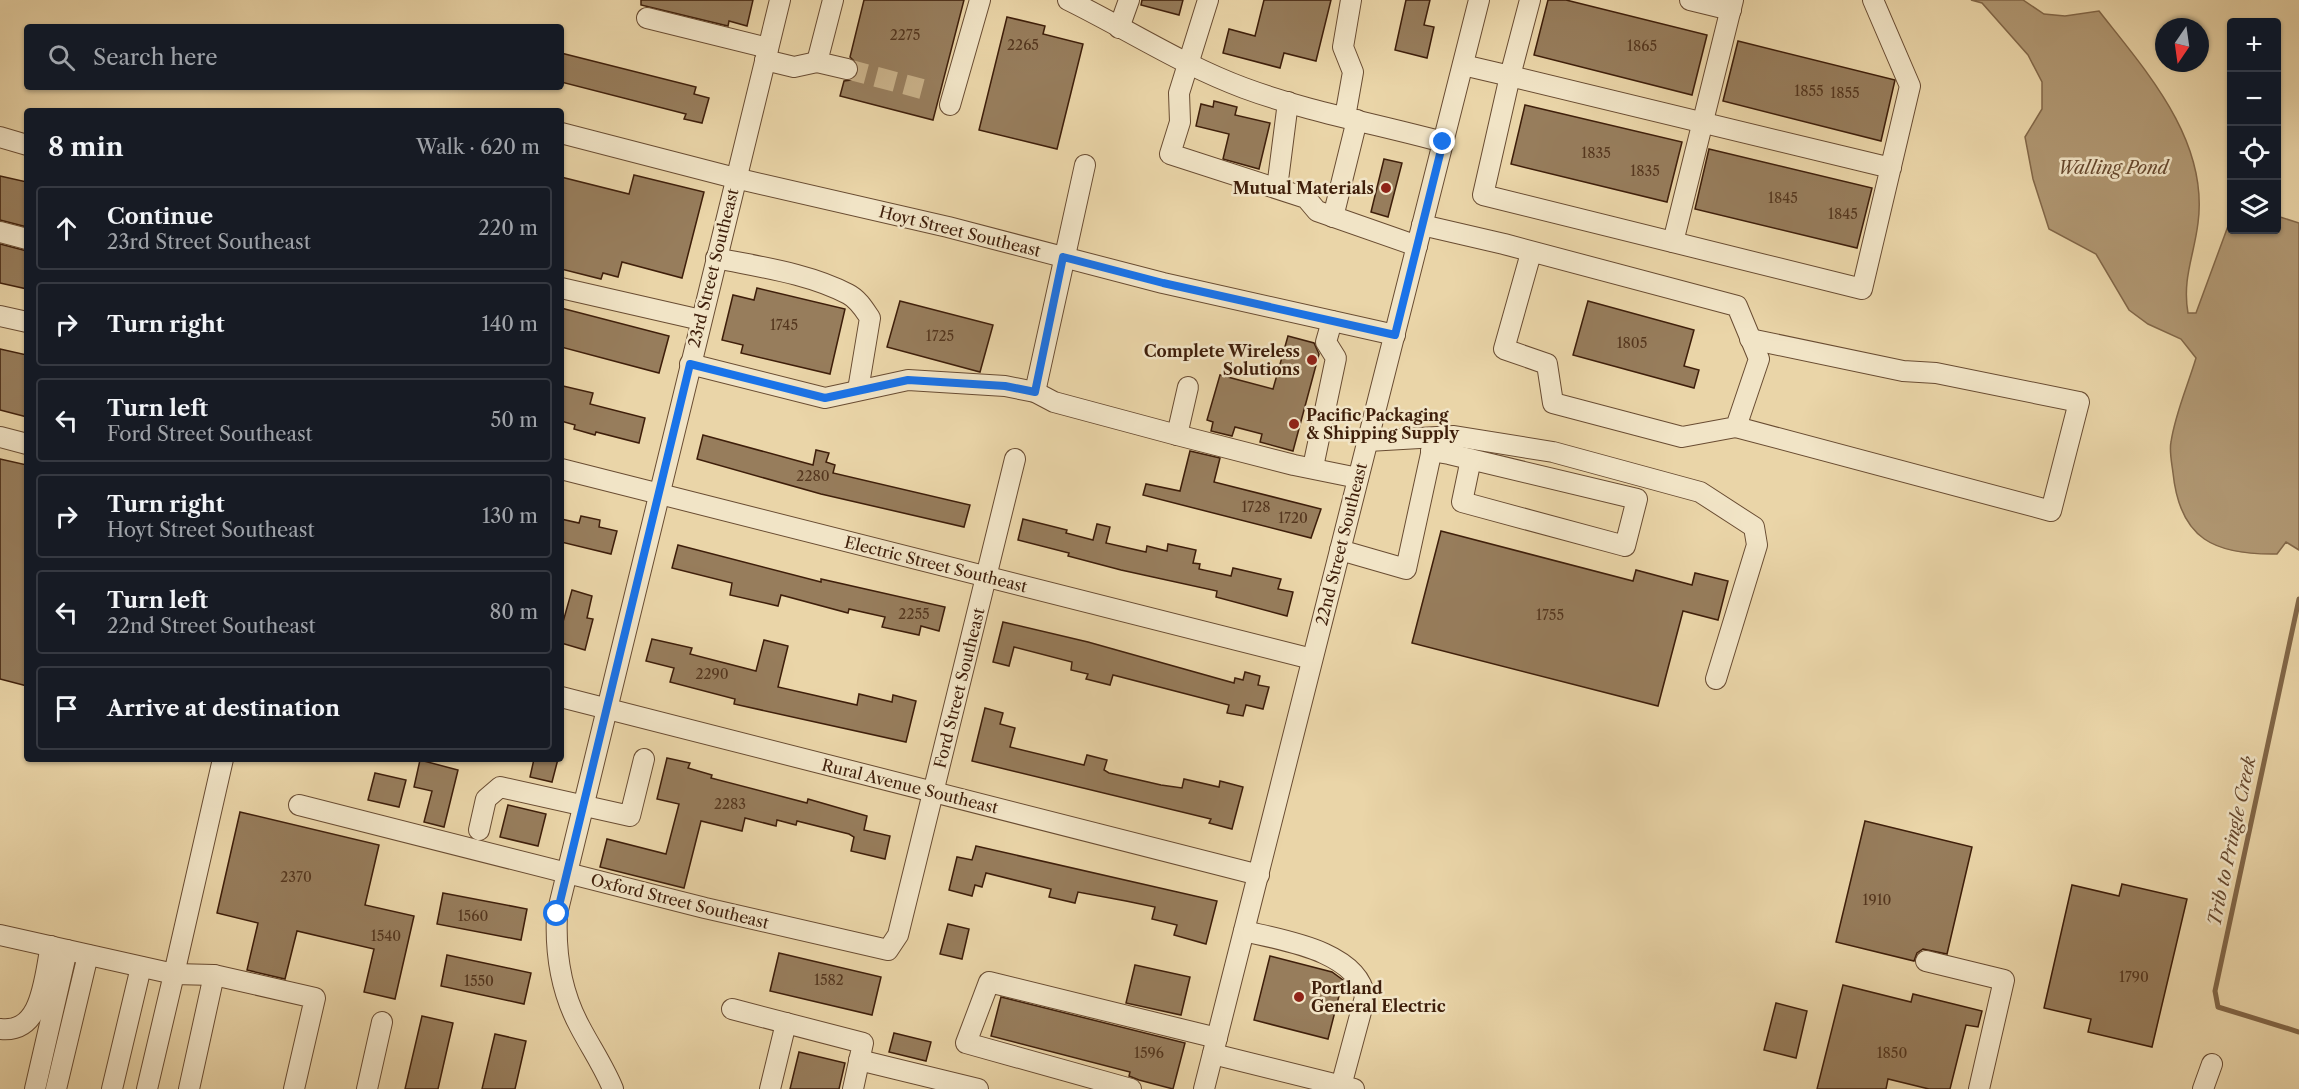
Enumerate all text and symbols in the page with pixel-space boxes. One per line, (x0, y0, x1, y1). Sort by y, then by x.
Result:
north arrow (2155, 18, 2209, 72)
map controls (2227, 18, 2281, 234)
button: + (2227, 18, 2281, 72)
search box (24, 24, 564, 90)
house number: 2275 (890, 26, 920, 44)
house number: 2265 (1007, 36, 1039, 54)
house number: 1865 (1627, 37, 1657, 55)
icon: search (45, 41, 78, 74)
text: Search here (93, 44, 218, 71)
button: − (2227, 72, 2281, 126)
house number: 1855 (1794, 82, 1824, 100)
house number: 1855 (1830, 84, 1860, 102)
button: locate (2227, 126, 2281, 180)
route end (1429, 128, 1455, 154)
text: 8 min (48, 131, 124, 163)
text: Walk · 620 m (416, 135, 540, 159)
house number: 1835 (1581, 144, 1611, 162)
water label: Walling Pond (2058, 157, 2171, 179)
house number: 1835 (1630, 162, 1660, 180)
place label: Mutual Materials (1233, 178, 1374, 198)
button: layers (2227, 180, 2281, 234)
marker: Mutual Materials (1379, 181, 1393, 195)
street label: 23rd Street Southeast (684, 186, 743, 349)
house number: 1845 (1768, 189, 1798, 207)
street label: Hoyt Street Southeast (877, 201, 1043, 261)
text: Continue (107, 203, 213, 230)
house number: 1845 (1828, 205, 1858, 223)
icon: ahead (50, 212, 83, 245)
text: 220 m (478, 216, 538, 240)
text: 23rd Street Southeast (107, 230, 311, 254)
icon: right (50, 308, 83, 341)
text: Turn right (107, 311, 225, 338)
text: 140 m (481, 312, 538, 336)
house number: 1745 (770, 316, 798, 334)
house number: 1725 (926, 327, 954, 345)
house number: 1805 (1617, 334, 1647, 352)
place label: Complete Wireless Solutions (1144, 341, 1300, 379)
marker: Complete Wireless Solutions (1305, 353, 1319, 367)
text: Turn left (107, 395, 208, 422)
icon: left (50, 404, 83, 437)
place label: Pacific Packaging & Shipping Supply (1306, 405, 1460, 443)
text: 50 m (491, 408, 538, 432)
marker: Pacific Packaging & Shipping Supply (1287, 417, 1301, 431)
text: Ford Street Southeast (107, 422, 313, 446)
street label: 22nd Street Southeast (1311, 460, 1371, 627)
house number: 2280 (796, 467, 830, 485)
text: Turn right (107, 491, 225, 518)
house number: 1728 (1241, 498, 1271, 516)
icon: right (50, 500, 83, 533)
text: 130 m (482, 504, 538, 528)
house number: 1720 (1278, 509, 1308, 527)
text: Hoyt Street Southeast (107, 518, 314, 542)
street label: Electric Street Southeast (843, 532, 1030, 596)
text: Turn left (107, 587, 208, 614)
icon: left (50, 596, 83, 629)
text: 80 m (490, 600, 538, 624)
house number: 2255 (898, 605, 930, 623)
street label: Ford Street Southeast (929, 605, 989, 770)
house number: 1755 (1536, 606, 1564, 624)
text: 22nd Street Southeast (107, 614, 316, 638)
house number: 2290 (695, 665, 729, 683)
icon: arrive (50, 692, 83, 725)
text: Arrive at destination (107, 695, 340, 722)
street label: Rural Avenue Southeast (820, 754, 1001, 818)
water label: Trib to Pringle Creek (2203, 754, 2261, 928)
house number: 2283 (714, 795, 746, 813)
house number: 2370 (280, 868, 312, 886)
street label: Oxford Street Southeast (589, 869, 771, 933)
house number: 1910 (1863, 891, 1892, 909)
route start (543, 900, 569, 926)
house number: 1560 (458, 907, 488, 925)
house number: 1540 (371, 927, 401, 945)
house number: 1790 (2119, 968, 2149, 986)
house number: 1582 (814, 971, 844, 989)
house number: 1550 (464, 972, 494, 990)
place label: Portland General Electric (1311, 978, 1446, 1016)
marker: Portland General Electric (1292, 990, 1306, 1004)
house number: 1596 (1134, 1044, 1164, 1062)
house number: 1850 (1877, 1044, 1907, 1062)

